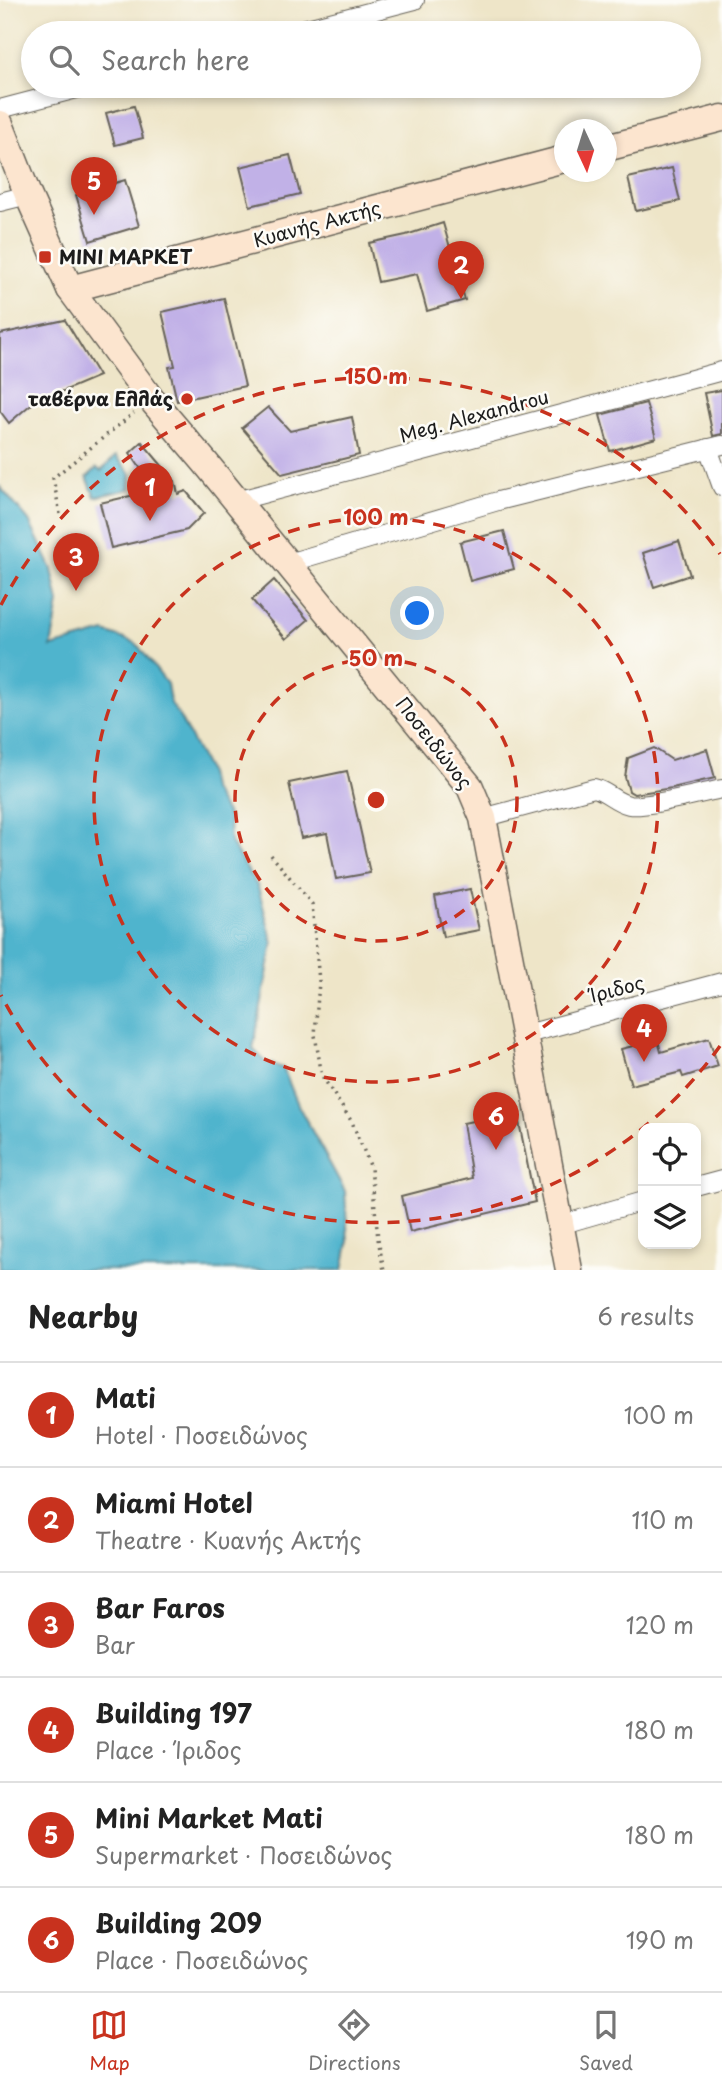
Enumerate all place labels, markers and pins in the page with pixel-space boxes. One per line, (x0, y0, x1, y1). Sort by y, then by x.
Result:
pin: 5 (71, 157, 117, 215)
pin: 2 (438, 241, 484, 299)
place label: ΜΙΝΙ ΜΑΡΚΕΤ (59, 242, 193, 270)
marker: ΜΙΝΙ ΜΑΡΚΕΤ (37, 249, 53, 265)
place label: ταβέρνα Ελλάς (28, 384, 173, 412)
marker: ταβέρνα Ελλάς (179, 391, 195, 407)
pin: 1 (127, 463, 173, 521)
pin: 3 (53, 533, 99, 591)
centre of rings (364, 788, 388, 812)
pin: 4 (621, 1004, 667, 1062)
pin: 6 (473, 1092, 519, 1150)

